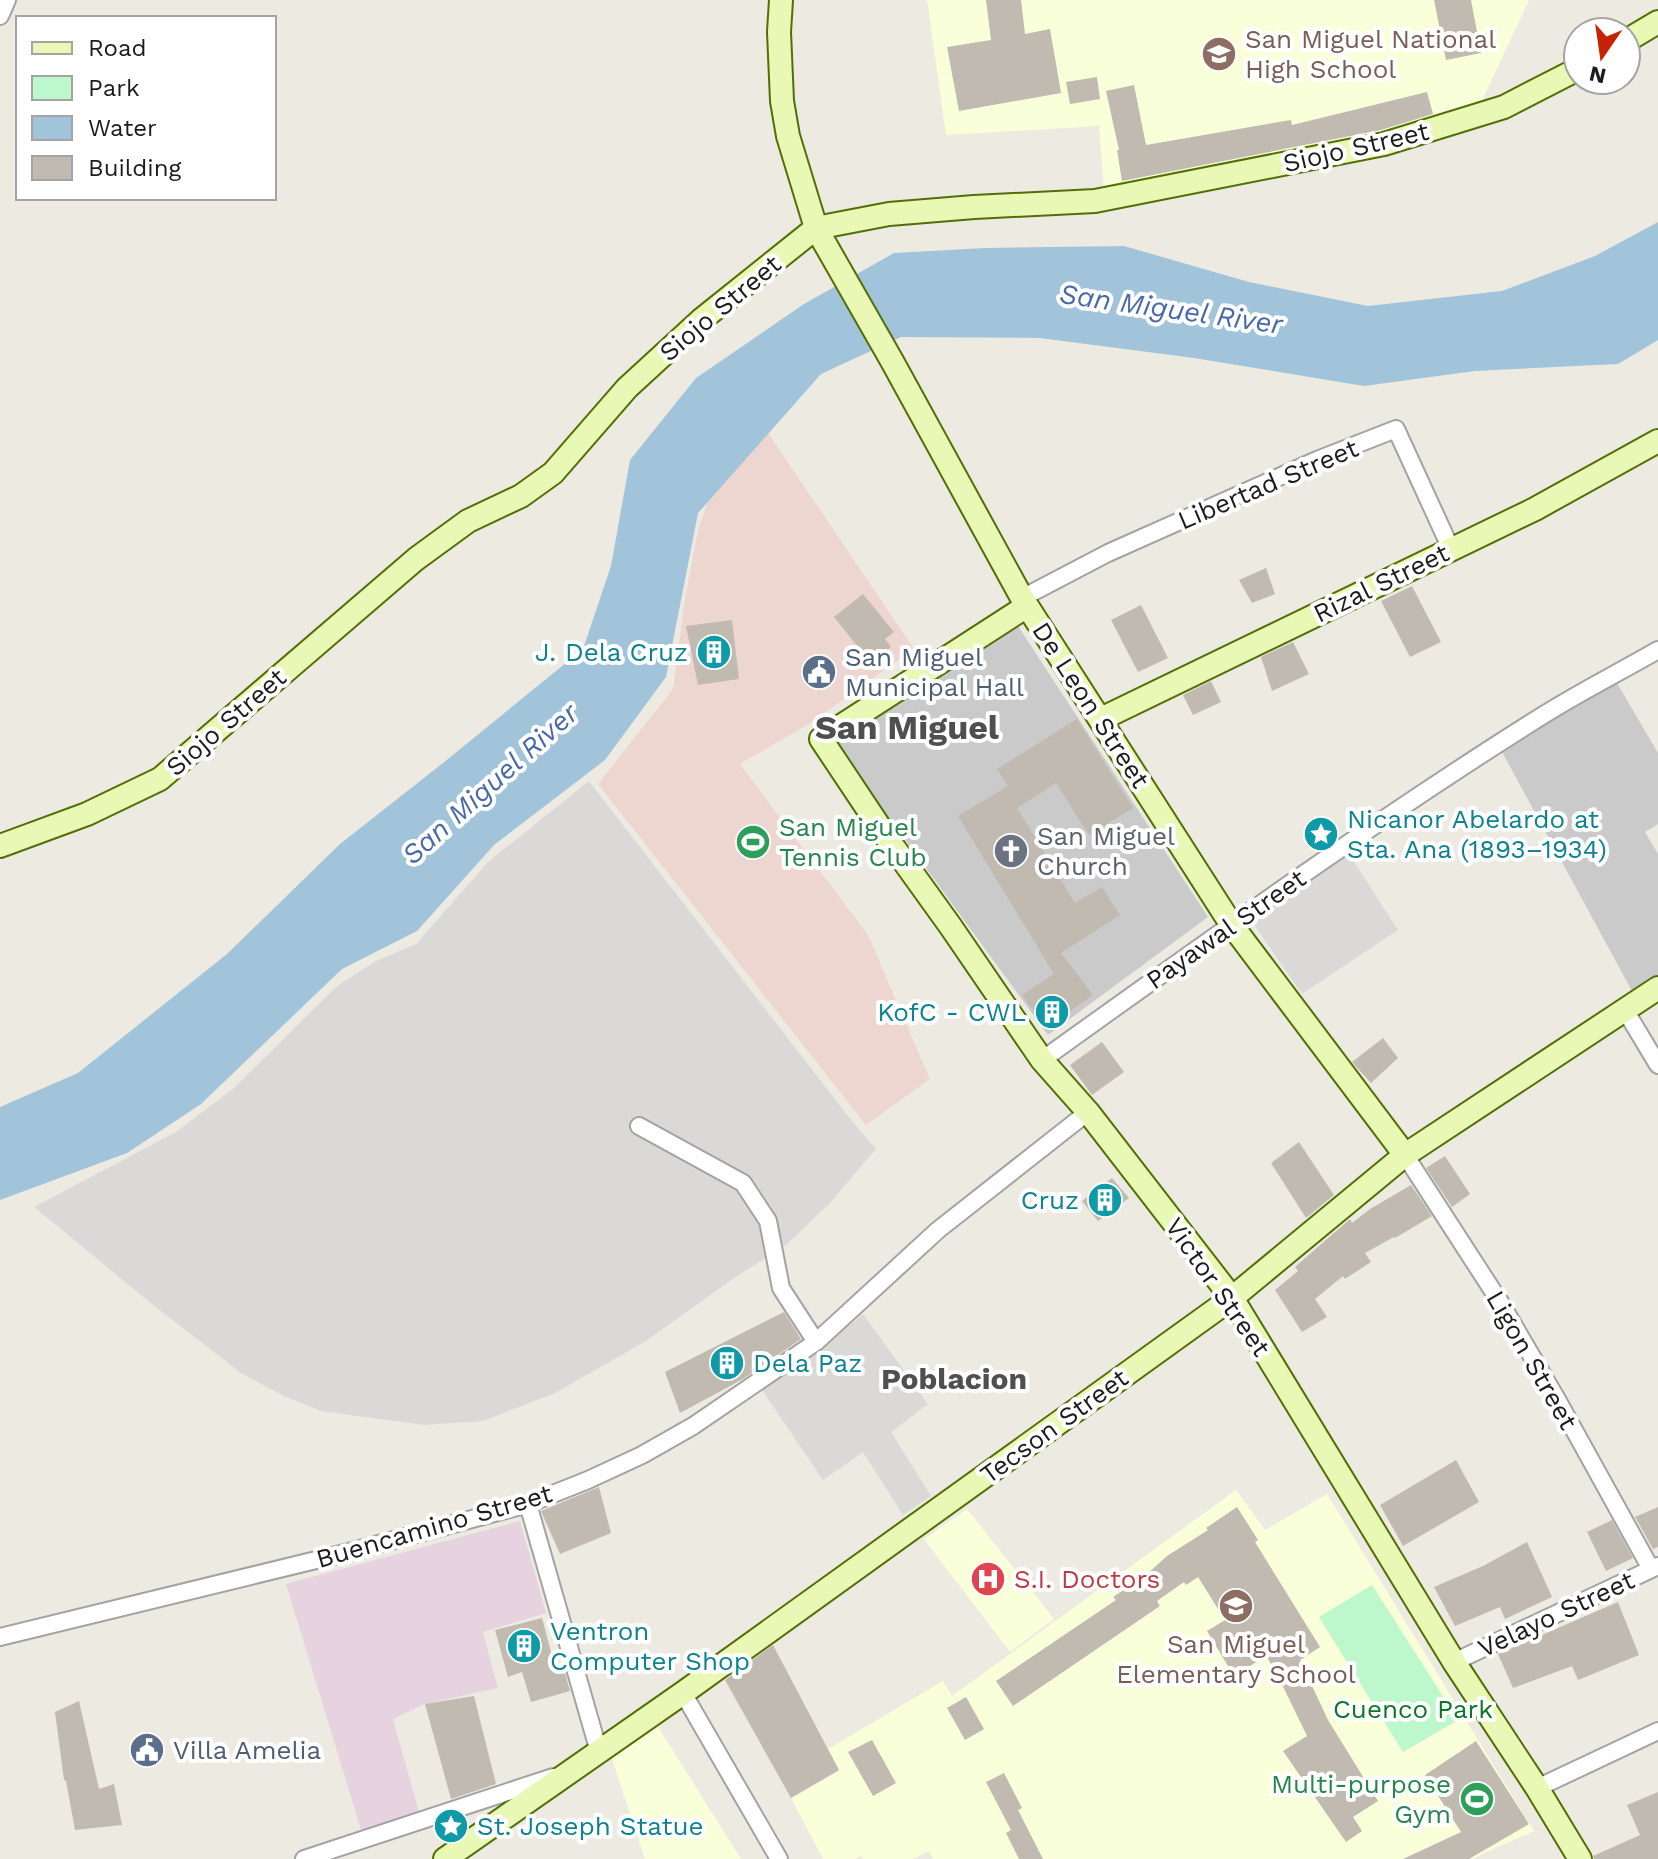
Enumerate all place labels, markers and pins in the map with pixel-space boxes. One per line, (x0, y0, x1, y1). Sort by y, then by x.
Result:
place label: San Miguel National High School (1245, 24, 1496, 84)
school or university icon: San Miguel National High School (1200, 35, 1238, 73)
building icon: J. Dela Cruz (695, 633, 733, 671)
place label: J. Dela Cruz (535, 637, 688, 667)
place label: San Miguel Municipal Hall (845, 642, 1024, 702)
public building icon: San Miguel Municipal Hall (800, 653, 838, 691)
place label: Nicanor Abelardo at Sta. Ana (1893–1934) (1347, 804, 1607, 864)
place label: San Miguel Tennis Club (779, 812, 927, 872)
place icon: Nicanor Abelardo at Sta. Ana (1893–1934) (1302, 815, 1340, 853)
place label: San Miguel Church (1037, 821, 1175, 881)
sports icon: San Miguel Tennis Club (734, 823, 772, 861)
church icon: San Miguel Church (992, 832, 1030, 870)
building icon: KofC - CWL (1033, 993, 1071, 1031)
place label: KofC - CWL (877, 997, 1026, 1027)
building icon: Cruz (1086, 1181, 1124, 1219)
place label: Cruz (1021, 1185, 1079, 1215)
building icon: Dela Paz (708, 1344, 746, 1382)
place label: Dela Paz (753, 1348, 862, 1378)
hospital icon: S.I. Doctors (969, 1560, 1007, 1598)
place label: S.I. Doctors (1014, 1564, 1160, 1594)
school or university icon: San Miguel Elementary School (1217, 1587, 1255, 1625)
place label: Ventron Computer Shop (550, 1616, 750, 1676)
building icon: Ventron Computer Shop (505, 1627, 543, 1665)
place label: San Miguel Elementary School (1116, 1629, 1356, 1689)
public building icon: Villa Amelia (128, 1731, 166, 1769)
place label: Villa Amelia (173, 1735, 321, 1765)
place label: Multi-purpose Gym (1271, 1769, 1451, 1829)
sports icon: Multi-purpose Gym (1458, 1780, 1496, 1818)
place icon: St. Joseph Statue (432, 1807, 470, 1845)
place label: St. Joseph Statue (477, 1811, 704, 1841)

